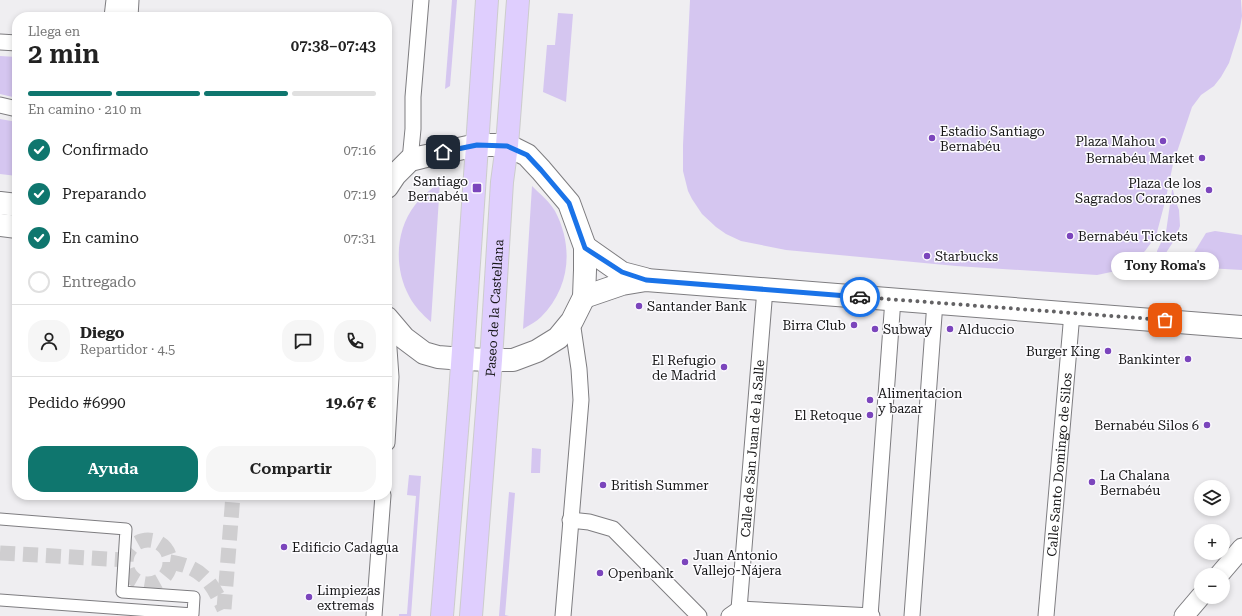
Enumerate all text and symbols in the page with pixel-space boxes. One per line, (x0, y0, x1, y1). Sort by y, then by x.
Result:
text: Llega en (28, 24, 80, 39)
text: 07:38–07:43 (291, 37, 376, 55)
text: 2 min (28, 39, 100, 69)
text: En camino · 210 m (28, 102, 142, 117)
place label: Estadio Santiago Bernabéu (940, 124, 1045, 154)
marker: Estadio Santiago Bernabéu (927, 133, 937, 143)
place label: Plaza Mahou (1075, 134, 1155, 149)
pin (426, 135, 460, 169)
marker: Plaza Mahou (1158, 136, 1168, 146)
icon: check (28, 139, 50, 161)
text: Confirmado (62, 141, 149, 159)
icon: home (432, 141, 454, 163)
text: 07:16 (344, 143, 376, 158)
place label: Bernabéu Market (1086, 151, 1194, 166)
marker: Bernabéu Market (1197, 153, 1207, 163)
place label: Santiago Bernabéu (408, 174, 468, 204)
place label: Plaza de los Sagrados Corazones (1075, 176, 1201, 206)
marker: Santiago Bernabéu (471, 182, 483, 194)
icon: check (28, 183, 50, 205)
text: Preparando (62, 185, 146, 203)
marker: Plaza de los Sagrados Corazones (1204, 185, 1214, 195)
text: 07:19 (344, 187, 376, 202)
icon: check (28, 227, 50, 249)
text: En camino (62, 229, 139, 247)
place label: Bernabéu Tickets (1078, 229, 1188, 244)
text: 07:31 (344, 231, 376, 246)
marker: Bernabéu Tickets (1065, 231, 1075, 241)
street label: Paseo de la Castellana (483, 239, 506, 377)
place label: Starbucks (935, 249, 998, 264)
marker: Starbucks (922, 251, 932, 261)
callout: Tony Roma's (1111, 252, 1219, 280)
text: Tony Roma's (1124, 258, 1206, 273)
text: Entregado (62, 273, 136, 291)
courier (840, 277, 880, 317)
icon: car (849, 286, 871, 308)
place label: Santander Bank (647, 299, 747, 314)
marker: Santander Bank (634, 301, 644, 311)
pin (1148, 303, 1182, 337)
icon: bag (1154, 309, 1176, 331)
place label: Birra Club (782, 318, 846, 333)
button: person (28, 320, 70, 362)
button: chat (282, 320, 324, 362)
button: phone (334, 320, 376, 362)
marker: Birra Club (849, 320, 859, 330)
place label: Subway (883, 322, 933, 337)
place label: Alduccio (958, 322, 1014, 337)
text: Diego (80, 324, 124, 342)
marker: Subway (870, 324, 880, 334)
marker: Alduccio (945, 324, 955, 334)
text: Repartidor · 4.5 (80, 342, 175, 357)
place label: Burger King (1026, 344, 1101, 359)
marker: Burger King (1103, 346, 1113, 356)
place label: Bankinter (1118, 352, 1181, 367)
place label: El Refugio de Madrid (652, 353, 717, 383)
marker: Bankinter (1183, 354, 1193, 364)
street label: Calle de San Juan de la Salle (738, 359, 767, 538)
marker: El Refugio de Madrid (719, 362, 729, 372)
street label: Calle Santo Domingo de Silos (1044, 372, 1075, 557)
place label: Alimentacion y bazar (878, 386, 963, 416)
text: Pedido #6990 (28, 394, 126, 412)
text: 19.67 € (325, 394, 376, 412)
marker: Alimentacion y bazar (865, 395, 875, 405)
place label: El Retoque (794, 408, 862, 423)
marker: El Retoque (865, 410, 875, 420)
place label: Bernabéu Silos 6 (1094, 418, 1199, 433)
marker: Bernabéu Silos 6 (1202, 420, 1212, 430)
button: Ayuda (28, 446, 198, 492)
button: Compartir (206, 446, 376, 492)
place label: La Chalana Bernabéu (1100, 468, 1170, 498)
marker: La Chalana Bernabéu (1087, 477, 1097, 487)
place label: British Summer (611, 478, 709, 493)
marker: British Summer (598, 480, 608, 490)
map controls (1194, 480, 1230, 604)
button: layers (1194, 480, 1230, 516)
button: + (1194, 524, 1230, 560)
place label: Edificio Cadagua (292, 540, 399, 555)
marker: Edificio Cadagua (279, 542, 289, 552)
place label: Juan Antonio Vallejo-Nájera (693, 548, 782, 578)
marker: Juan Antonio Vallejo-Nájera (680, 557, 690, 567)
place label: Openbank (608, 566, 674, 581)
marker: Openbank (595, 568, 605, 578)
button: − (1194, 568, 1230, 604)
place label: Limpiezas extremas (317, 583, 380, 613)
marker: Limpiezas extremas (304, 592, 314, 602)

